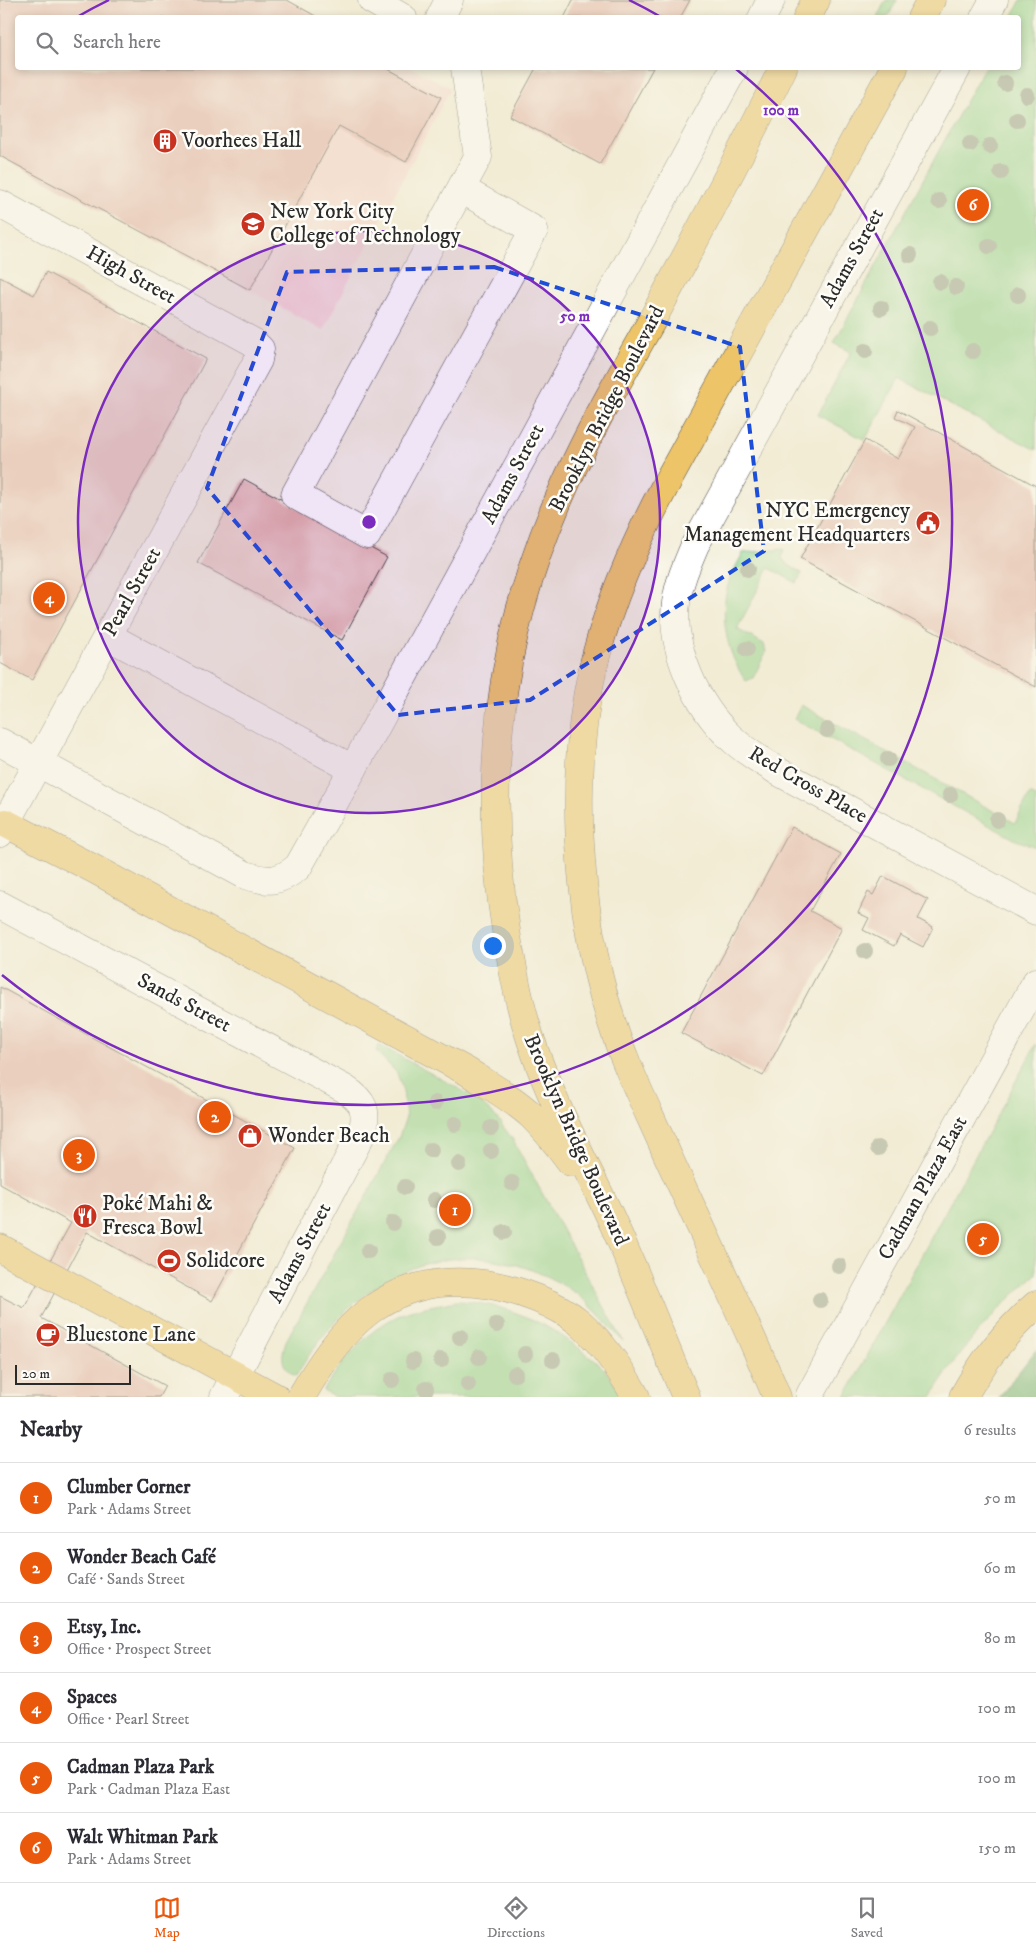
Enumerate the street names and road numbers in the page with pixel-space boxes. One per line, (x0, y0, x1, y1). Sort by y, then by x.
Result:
street label: Adams Street (814, 203, 890, 312)
street label: High Street (82, 240, 181, 310)
street label: Brooklyn Bridge Boulevard (544, 301, 671, 517)
street label: Adams Street (476, 419, 550, 529)
street label: Pearl Street (97, 543, 167, 641)
street label: Red Cross Place (744, 740, 872, 830)
street label: Sands Street (133, 967, 236, 1039)
street label: Brooklyn Bridge Boulevard (518, 1030, 635, 1250)
street label: Cadman Plaza East (873, 1111, 974, 1265)
street label: Adams Street (263, 1198, 337, 1308)

